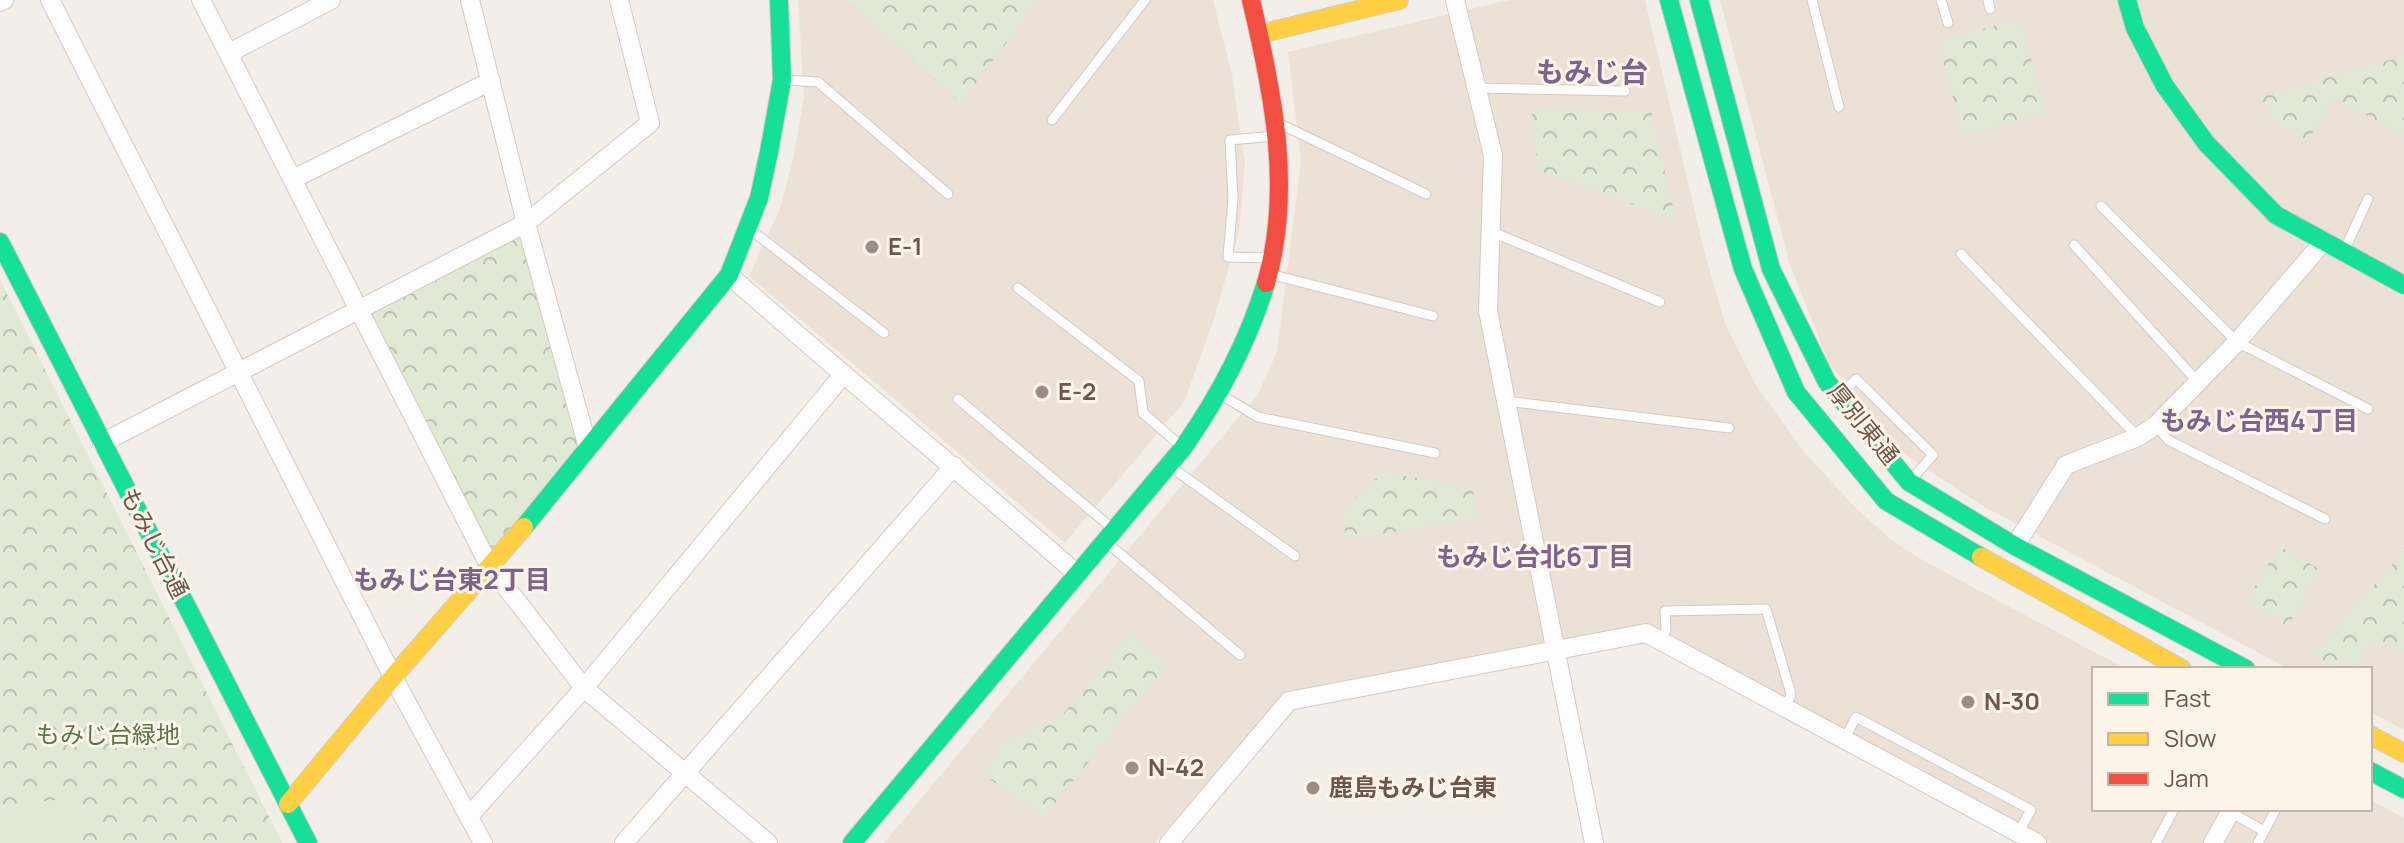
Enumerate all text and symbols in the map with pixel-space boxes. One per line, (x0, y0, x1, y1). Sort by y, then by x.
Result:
district label: もみじ台 (1536, 52, 1648, 90)
place label: E-1 (888, 229, 923, 262)
marker: E-1 (863, 238, 881, 256)
place label: E-2 (1058, 374, 1096, 407)
street label: 厚別東通 (1821, 375, 1907, 471)
marker: E-2 (1033, 383, 1051, 401)
district label: もみじ台西4丁目 (2160, 402, 2358, 438)
street label: もみじ台通 (113, 481, 197, 603)
district label: もみじ台北6丁目 (1436, 538, 1634, 574)
district label: もみじ台東2丁目 (353, 561, 551, 597)
legend (2092, 667, 2372, 811)
text: Fast (2164, 681, 2211, 714)
place label: N-30 (1984, 684, 2040, 717)
marker: N-30 (1959, 693, 1977, 711)
park label: もみじ台緑地 (36, 717, 180, 750)
text: Slow (2164, 721, 2217, 754)
place label: N-42 (1148, 750, 1204, 783)
marker: N-42 (1123, 759, 1141, 777)
text: Jam (2164, 761, 2209, 794)
place label: 鹿島もみじ台東 (1329, 770, 1497, 803)
marker: 鹿島もみじ台東 (1304, 779, 1322, 797)

